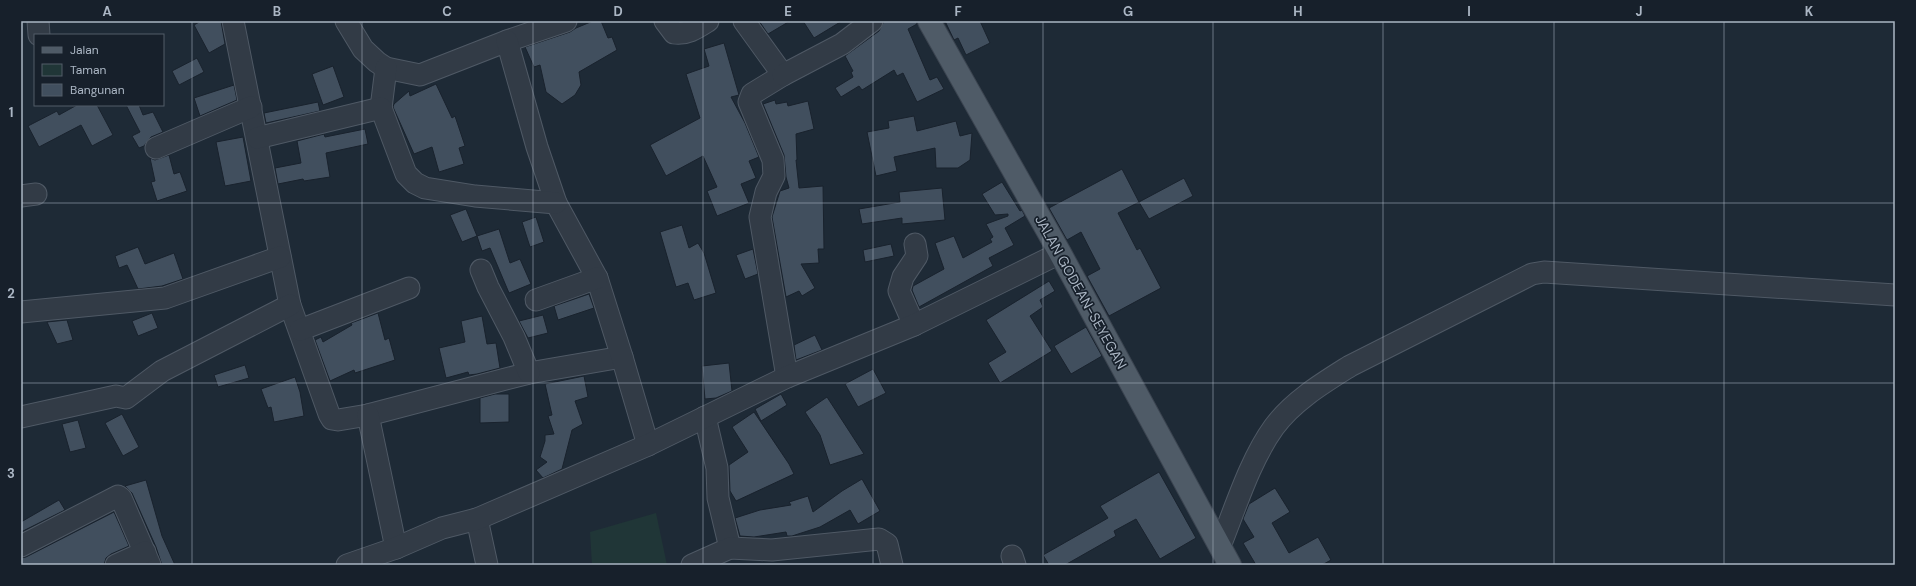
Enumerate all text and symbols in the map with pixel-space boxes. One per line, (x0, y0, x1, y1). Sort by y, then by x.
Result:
text: A (102, 3, 112, 20)
text: B (273, 3, 281, 20)
text: C (442, 3, 452, 20)
text: D (613, 3, 623, 20)
text: E (784, 3, 792, 20)
text: F (954, 3, 962, 20)
text: G (1123, 3, 1133, 20)
text: H (1293, 3, 1303, 20)
text: I (1467, 3, 1471, 20)
text: J (1635, 3, 1643, 20)
text: K (1805, 3, 1814, 20)
legend (34, 34, 164, 106)
text: Jalan (70, 42, 99, 58)
text: Taman (70, 62, 107, 78)
text: Bangunan (70, 82, 125, 98)
text: 1 (9, 104, 13, 121)
street label: JALAN GODEAN-SEYEGAN (1031, 212, 1131, 372)
text: 2 (7, 285, 15, 302)
text: 3 (7, 465, 15, 482)

